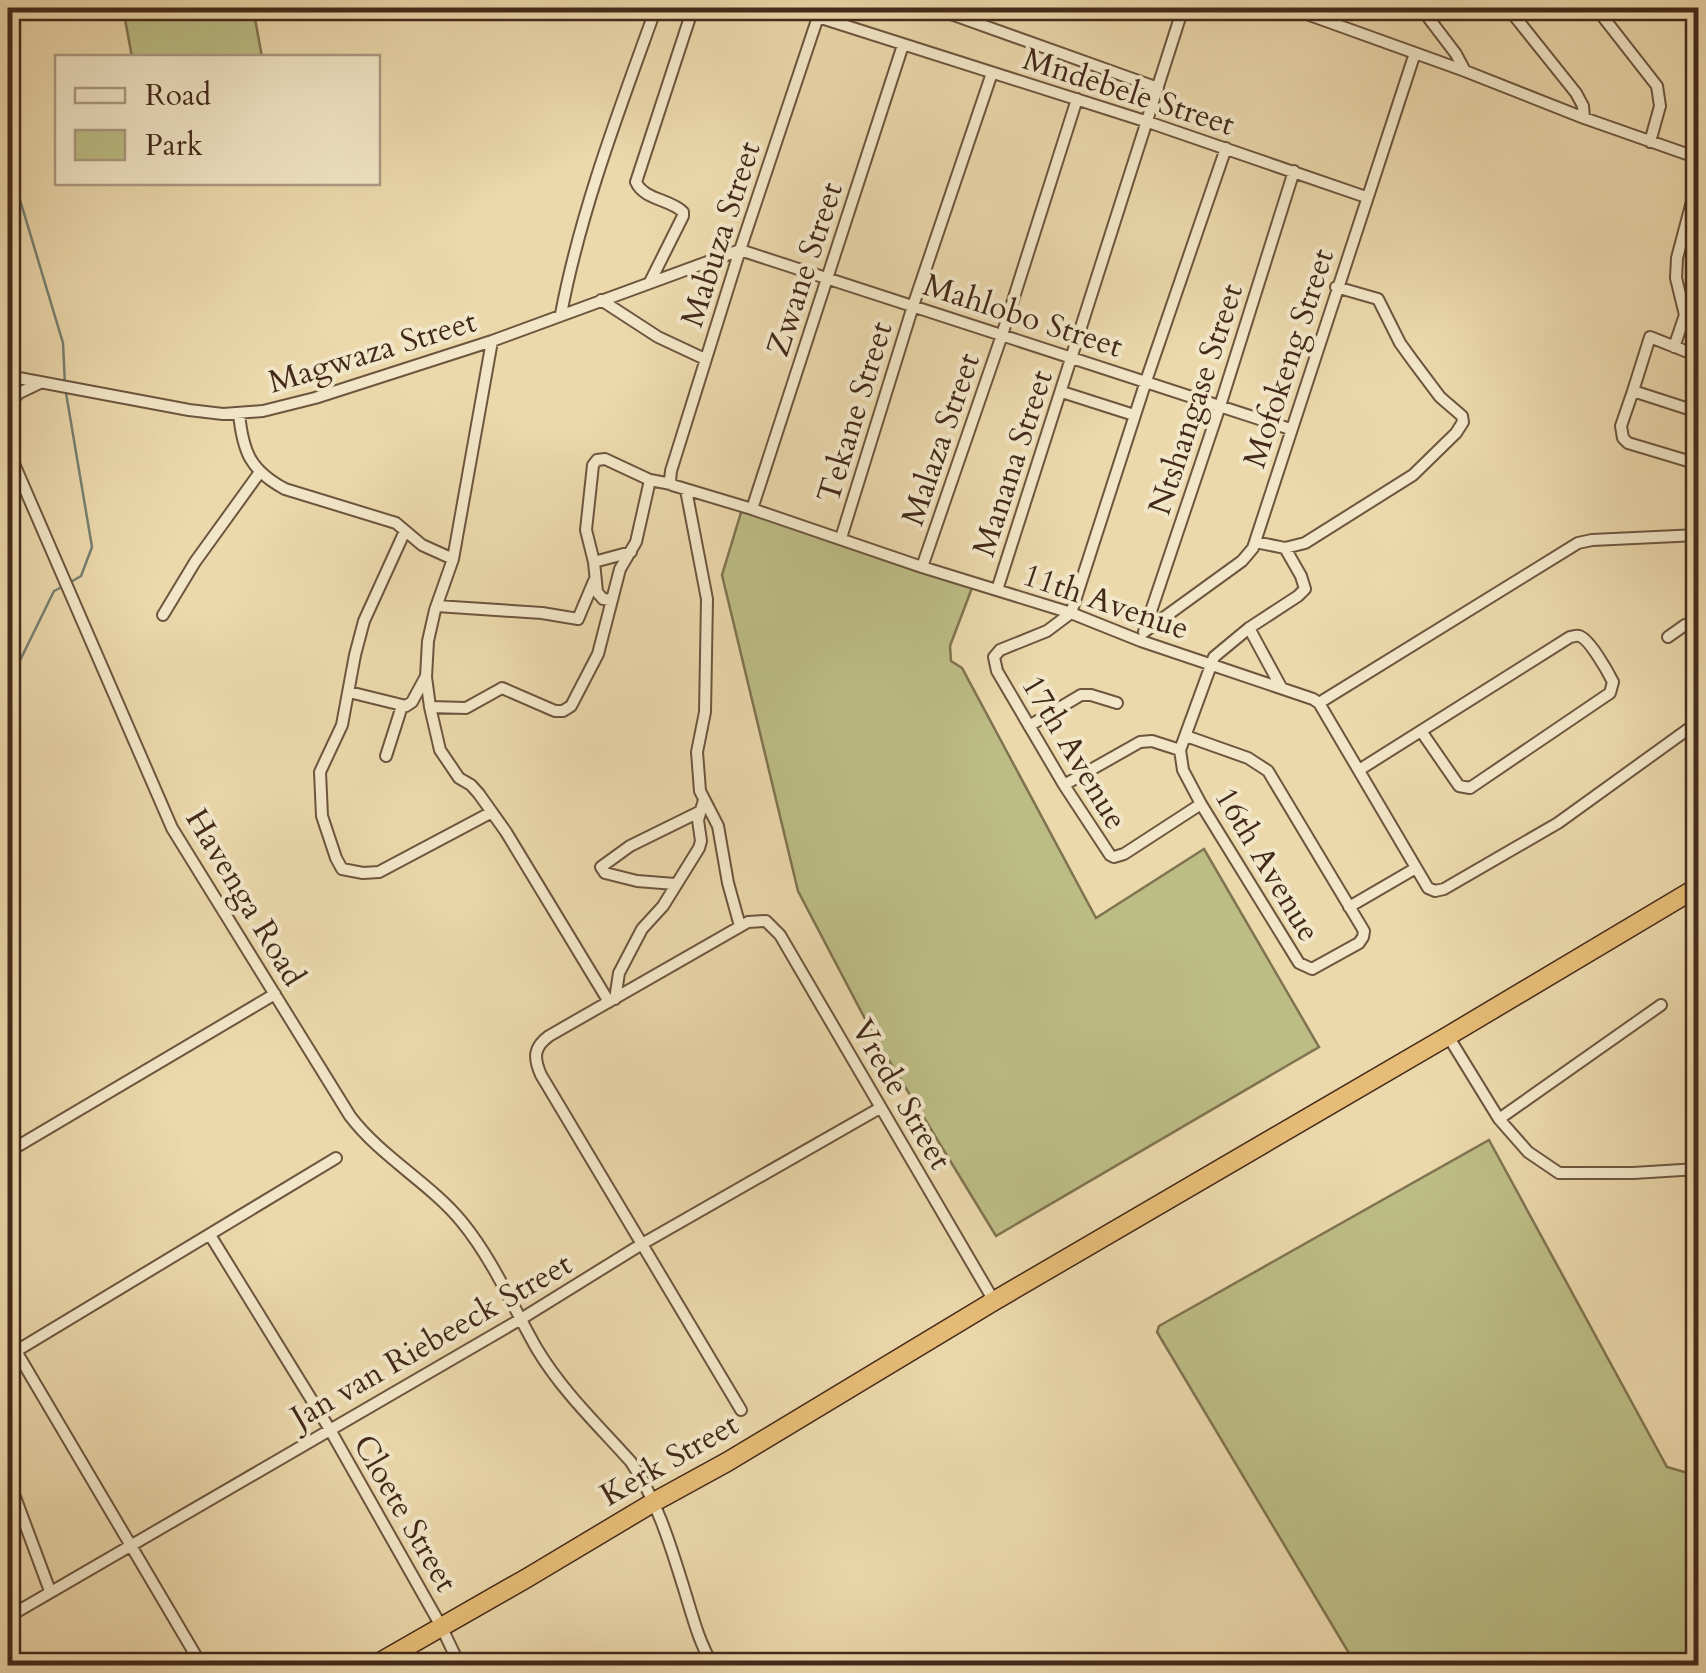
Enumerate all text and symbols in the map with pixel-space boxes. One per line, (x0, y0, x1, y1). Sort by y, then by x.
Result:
street label: Mndebele Street (1017, 37, 1240, 147)
legend (55, 55, 380, 185)
text: Road (145, 75, 211, 116)
text: Park (145, 125, 203, 166)
street label: Mabuza Street (670, 136, 772, 333)
street label: Zwane Street (756, 177, 854, 362)
street label: Mofokeng Street (1233, 243, 1345, 473)
street label: Mahlobo Street (917, 263, 1128, 369)
street label: Ntshangase Street (1138, 278, 1254, 520)
street label: Magwaza Street (263, 299, 482, 404)
street label: Tekane Street (807, 316, 903, 508)
street label: Malaza Street (891, 347, 991, 531)
street label: Manana Street (962, 364, 1064, 562)
street label: 11th Avenue (1017, 553, 1195, 651)
street label: 17th Avenue (1011, 667, 1138, 838)
street label: 16th Avenue (1204, 779, 1331, 950)
street label: Havenga Road (175, 800, 316, 995)
street label: Vrede Street (840, 1011, 962, 1178)
street label: Jan van Riebeeck Street (280, 1242, 580, 1441)
street label: Kerk Street (592, 1403, 747, 1517)
street label: Cloete Street (342, 1427, 468, 1600)

